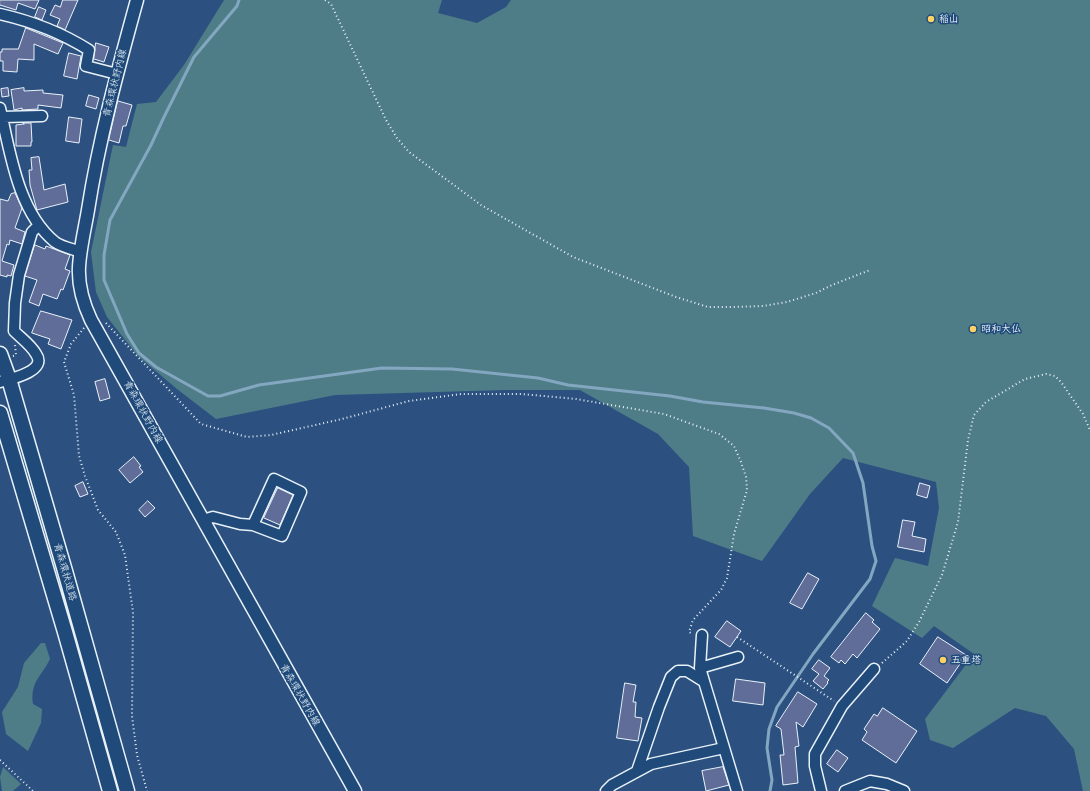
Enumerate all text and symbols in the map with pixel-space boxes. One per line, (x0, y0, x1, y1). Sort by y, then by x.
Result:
place label: 稲山 (939, 13, 959, 25)
marker: 稲山 (926, 14, 936, 24)
street label: 青森環状野内線 (101, 48, 129, 118)
place label: 昭和大仏 (981, 323, 1021, 335)
marker: 昭和大仏 (968, 324, 978, 334)
street label: 青森環状野内線 (121, 378, 165, 446)
street label: 青森環状道路 (51, 542, 79, 602)
place label: 五重塔 (951, 654, 981, 666)
marker: 五重塔 (938, 655, 948, 665)
street label: 青森環状野内線 (277, 662, 323, 728)

